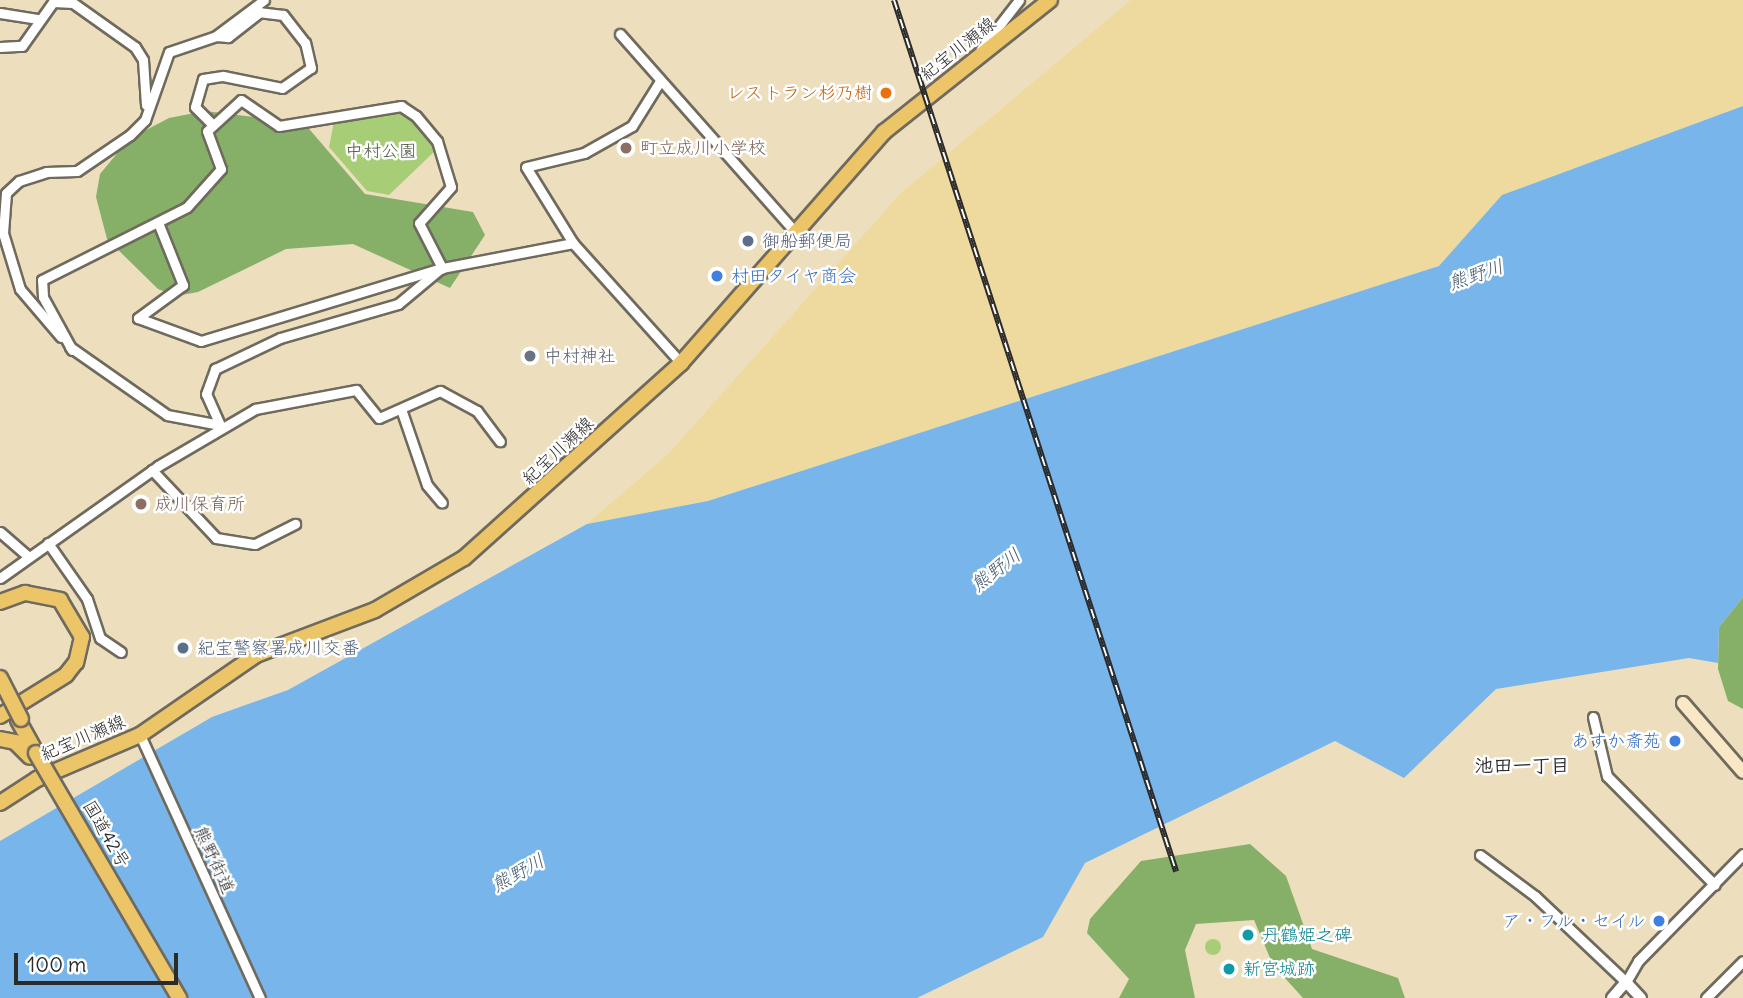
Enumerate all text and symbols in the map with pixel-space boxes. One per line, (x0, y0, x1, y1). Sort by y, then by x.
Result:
street label: 紀宝川瀬線 (916, 13, 1000, 85)
place label: レストラン杉乃樹 (728, 82, 872, 104)
marker: レストラン杉乃樹 (878, 85, 894, 101)
place label: 町立成川小学校 (640, 137, 766, 159)
park label: 中村公園 (345, 140, 417, 162)
marker: 町立成川小学校 (618, 140, 634, 156)
place label: 御船郵便局 (762, 230, 852, 252)
marker: 御船郵便局 (740, 233, 756, 249)
water label: 熊野川 (1445, 255, 1507, 295)
place label: 村田タイヤ商会 (731, 265, 857, 287)
marker: 村田タイヤ商会 (709, 268, 725, 284)
place label: 中村神社 (544, 345, 616, 367)
marker: 中村神社 (522, 348, 538, 364)
street label: 紀宝川瀬線 (518, 412, 598, 490)
place label: 成川保育所 (155, 493, 245, 515)
marker: 成川保育所 (133, 496, 149, 512)
water label: 熊野川 (967, 543, 1025, 597)
place label: 紀宝警察署成川交番 (197, 637, 359, 659)
marker: 紀宝警察署成川交番 (175, 640, 191, 656)
street label: 紀宝川瀬線 (37, 710, 129, 766)
place label: あすか斎苑 (1571, 730, 1661, 752)
marker: あすか斎苑 (1667, 733, 1683, 749)
district label: 池田一丁目 (1475, 755, 1569, 777)
street label: 国道42号 (78, 796, 134, 872)
street label: 熊野街道 (189, 823, 239, 897)
water label: 熊野川 (488, 849, 548, 897)
place label: ア・フル・セイル (1501, 910, 1645, 932)
marker: ア・フル・セイル (1651, 913, 1667, 929)
place label: 丹鶴姫之碑 (1262, 924, 1352, 946)
marker: 丹鶴姫之碑 (1240, 927, 1256, 943)
scale bar (18, 939, 182, 983)
text: 100 m (27, 951, 86, 978)
place label: 新宮城跡 (1243, 958, 1315, 980)
marker: 新宮城跡 (1221, 961, 1237, 977)

